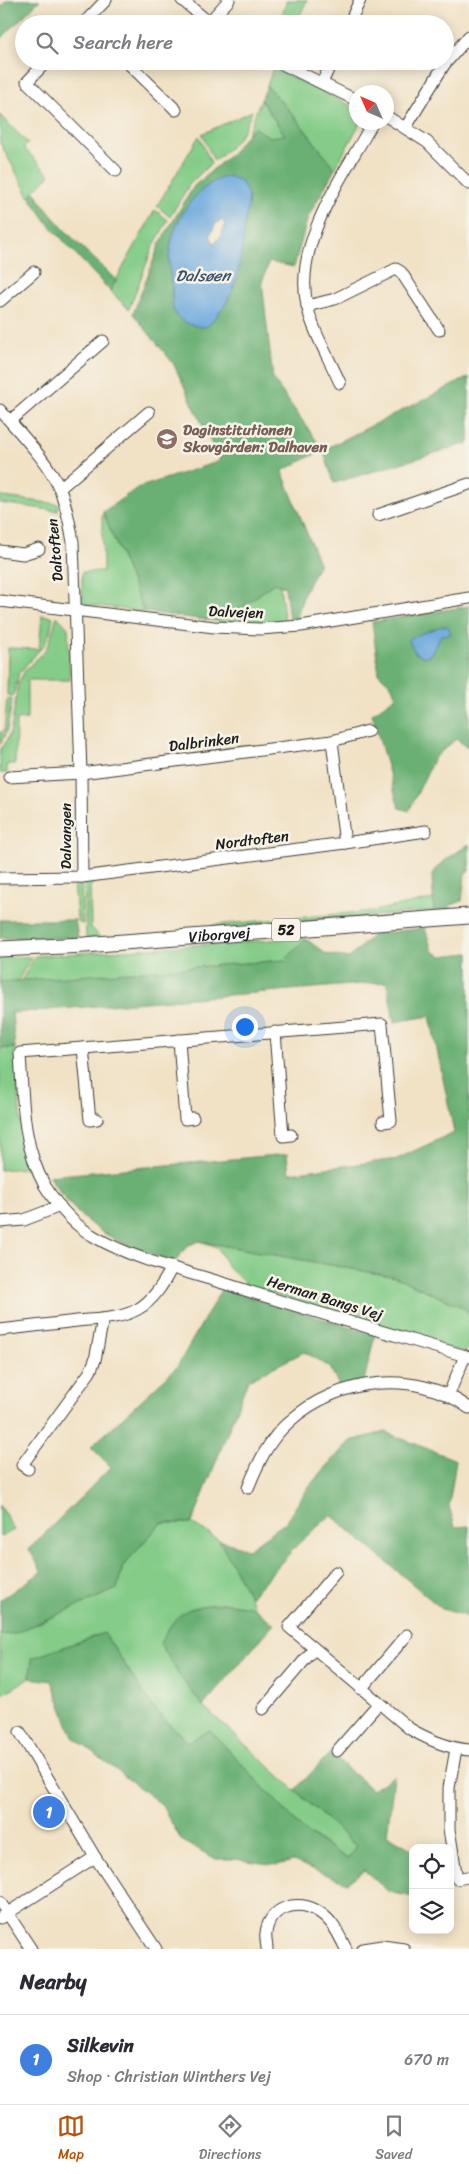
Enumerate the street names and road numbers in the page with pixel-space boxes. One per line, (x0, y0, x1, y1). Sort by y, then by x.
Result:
street label: Daltoften (39, 517, 71, 583)
street label: Dalvejen (208, 598, 264, 626)
street label: Dalbrinken (167, 725, 241, 759)
street label: Dalvangen (53, 803, 79, 869)
street label: Nordtoften (214, 823, 290, 857)
road number: 52 (272, 918, 300, 942)
street label: Viborgvej (188, 920, 251, 950)
street label: Herman Bangs Vej (264, 1268, 386, 1328)

